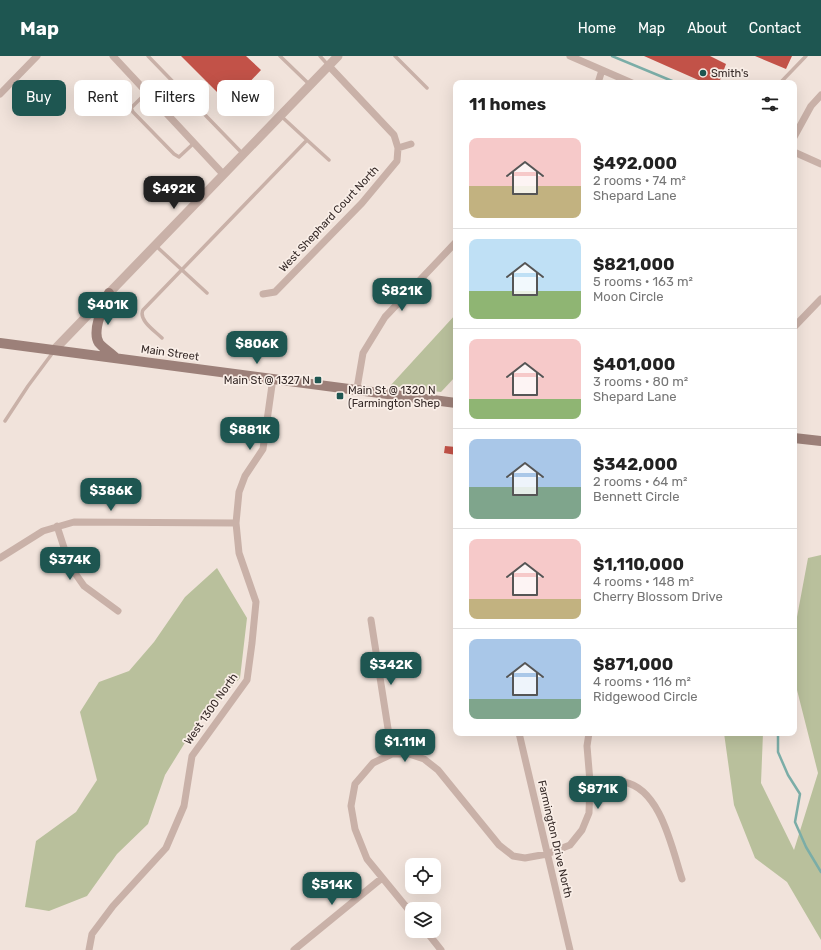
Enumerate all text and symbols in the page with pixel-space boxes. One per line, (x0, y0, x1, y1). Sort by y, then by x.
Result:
text: Map (20, 17, 59, 40)
text: Home (578, 20, 616, 37)
text: Map (638, 20, 665, 37)
text: About (687, 20, 727, 37)
text: Contact (749, 20, 801, 37)
place label: Smith's (711, 67, 749, 80)
marker: Smith's (698, 68, 708, 78)
chip: Buy (12, 80, 66, 116)
chip: Rent (74, 80, 132, 116)
chip: Filters (140, 80, 209, 116)
chip: New (217, 80, 274, 116)
icon: filters (759, 93, 781, 115)
text: 11 homes (469, 94, 546, 114)
text: $492,000 (593, 153, 677, 173)
icon: home (501, 154, 549, 202)
street label: West Shephard Court North (276, 163, 382, 275)
text: 2 rooms · 74 m² (593, 173, 686, 188)
pin: $492K (146, 176, 202, 210)
text: $492K (153, 181, 195, 196)
text: Shepard Lane (593, 188, 677, 203)
text: $821,000 (593, 254, 675, 274)
icon: home (501, 255, 549, 303)
text: 5 rooms · 163 m² (593, 274, 693, 289)
pin: $821K (374, 278, 430, 312)
text: $821K (381, 283, 423, 298)
text: Moon Circle (593, 289, 664, 304)
pin: $401K (80, 292, 136, 326)
text: $401K (87, 297, 129, 312)
pin: $806K (229, 331, 285, 365)
text: $806K (235, 336, 279, 351)
street label: Main Street (140, 342, 201, 364)
text: $401,000 (593, 354, 675, 374)
icon: home (501, 355, 549, 403)
place label: Main St @ 1327 N (224, 374, 310, 387)
text: 3 rooms · 80 m² (593, 374, 688, 389)
marker: Main St @ 1327 N (313, 375, 323, 385)
place label: Main St @ 1320 N (Farmington Shep (348, 384, 440, 410)
text: Shepard Lane (593, 389, 677, 404)
marker: Main St @ 1320 N (Farmington Shep (335, 391, 345, 401)
pin: $881K (222, 417, 278, 451)
text: $881K (229, 422, 271, 437)
text: $342,000 (593, 454, 678, 474)
icon: home (501, 455, 549, 503)
text: 2 rooms · 64 m² (593, 474, 688, 489)
pin: $386K (83, 478, 139, 512)
text: $386K (89, 483, 133, 498)
text: Bennett Circle (593, 489, 680, 504)
pin: $374K (42, 547, 98, 581)
text: $374K (49, 552, 91, 567)
text: $1,110,000 (593, 554, 684, 574)
icon: home (501, 555, 549, 603)
text: 4 rooms · 148 m² (593, 574, 694, 589)
text: Cherry Blossom Drive (593, 589, 723, 604)
pin: $342K (363, 652, 419, 686)
text: $871,000 (593, 654, 673, 674)
icon: home (501, 655, 549, 703)
text: $342K (369, 657, 413, 672)
street label: West 1300 North (181, 671, 241, 747)
text: 4 rooms · 116 m² (593, 674, 691, 689)
text: Ridgewood Circle (593, 689, 698, 704)
pin: $1.11M (372, 729, 438, 763)
text: $1.11M (384, 734, 426, 749)
pin: $871K (570, 776, 626, 810)
street label: Farmington Drive North (535, 779, 575, 899)
text: $871K (578, 781, 618, 796)
map controls (405, 858, 441, 938)
button: locate (405, 858, 441, 894)
pin: $514K (304, 872, 360, 906)
text: $514K (312, 877, 352, 892)
button: layers (405, 902, 441, 938)

